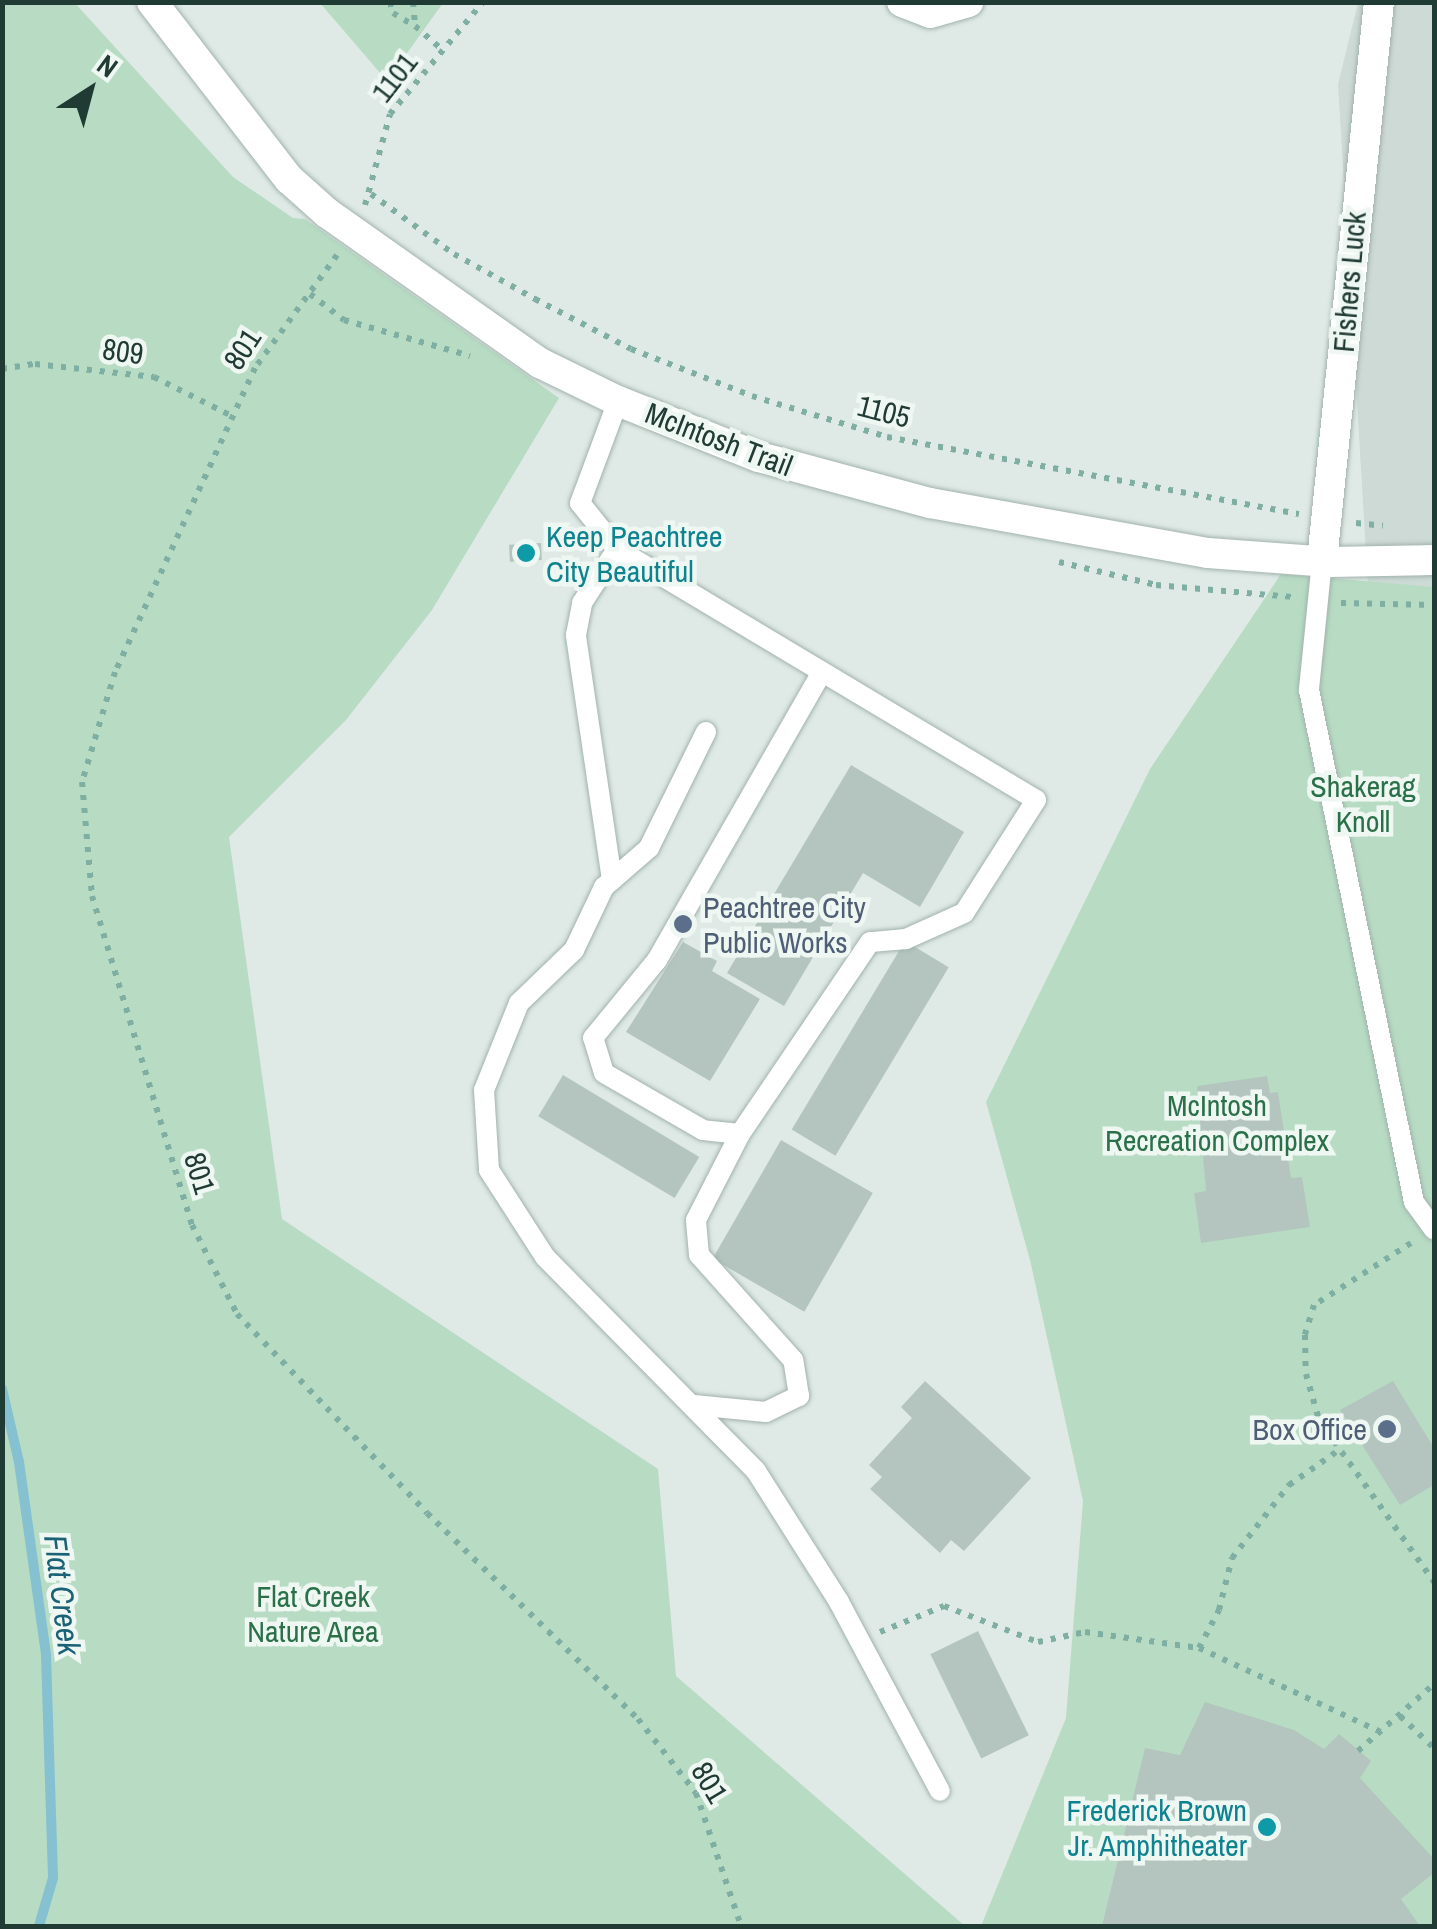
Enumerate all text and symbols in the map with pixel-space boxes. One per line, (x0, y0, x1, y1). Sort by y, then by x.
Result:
north arrow (40, 40, 140, 140)
text: N (90, 45, 126, 86)
street label: 1101 (364, 45, 424, 109)
street label: Fishers Luck (1325, 210, 1373, 354)
street label: 801 (216, 322, 268, 376)
street label: 809 (100, 330, 146, 372)
street label: 1105 (854, 387, 914, 435)
street label: McIntosh Trail (640, 394, 798, 484)
place label: Keep Peachtree City Beautiful (546, 518, 722, 588)
marker: Keep Peachtree City Beautiful (515, 542, 537, 564)
park label: Shakerag Knoll (1310, 768, 1416, 838)
place label: Peachtree City Public Works (703, 889, 866, 960)
marker: Peachtree City Public Works (672, 913, 694, 935)
park label: McIntosh Recreation Complex (1105, 1087, 1329, 1158)
street label: 801 (177, 1148, 223, 1198)
place label: Box Office (1253, 1411, 1367, 1447)
marker: Box Office (1376, 1418, 1398, 1440)
water label: Flat Creek (36, 1533, 88, 1657)
park label: Flat Creek Nature Area (247, 1578, 379, 1648)
street label: 801 (684, 1755, 736, 1809)
place label: Frederick Brown Jr. Amphitheater (1066, 1792, 1247, 1862)
marker: Frederick Brown Jr. Amphitheater (1256, 1816, 1278, 1838)

